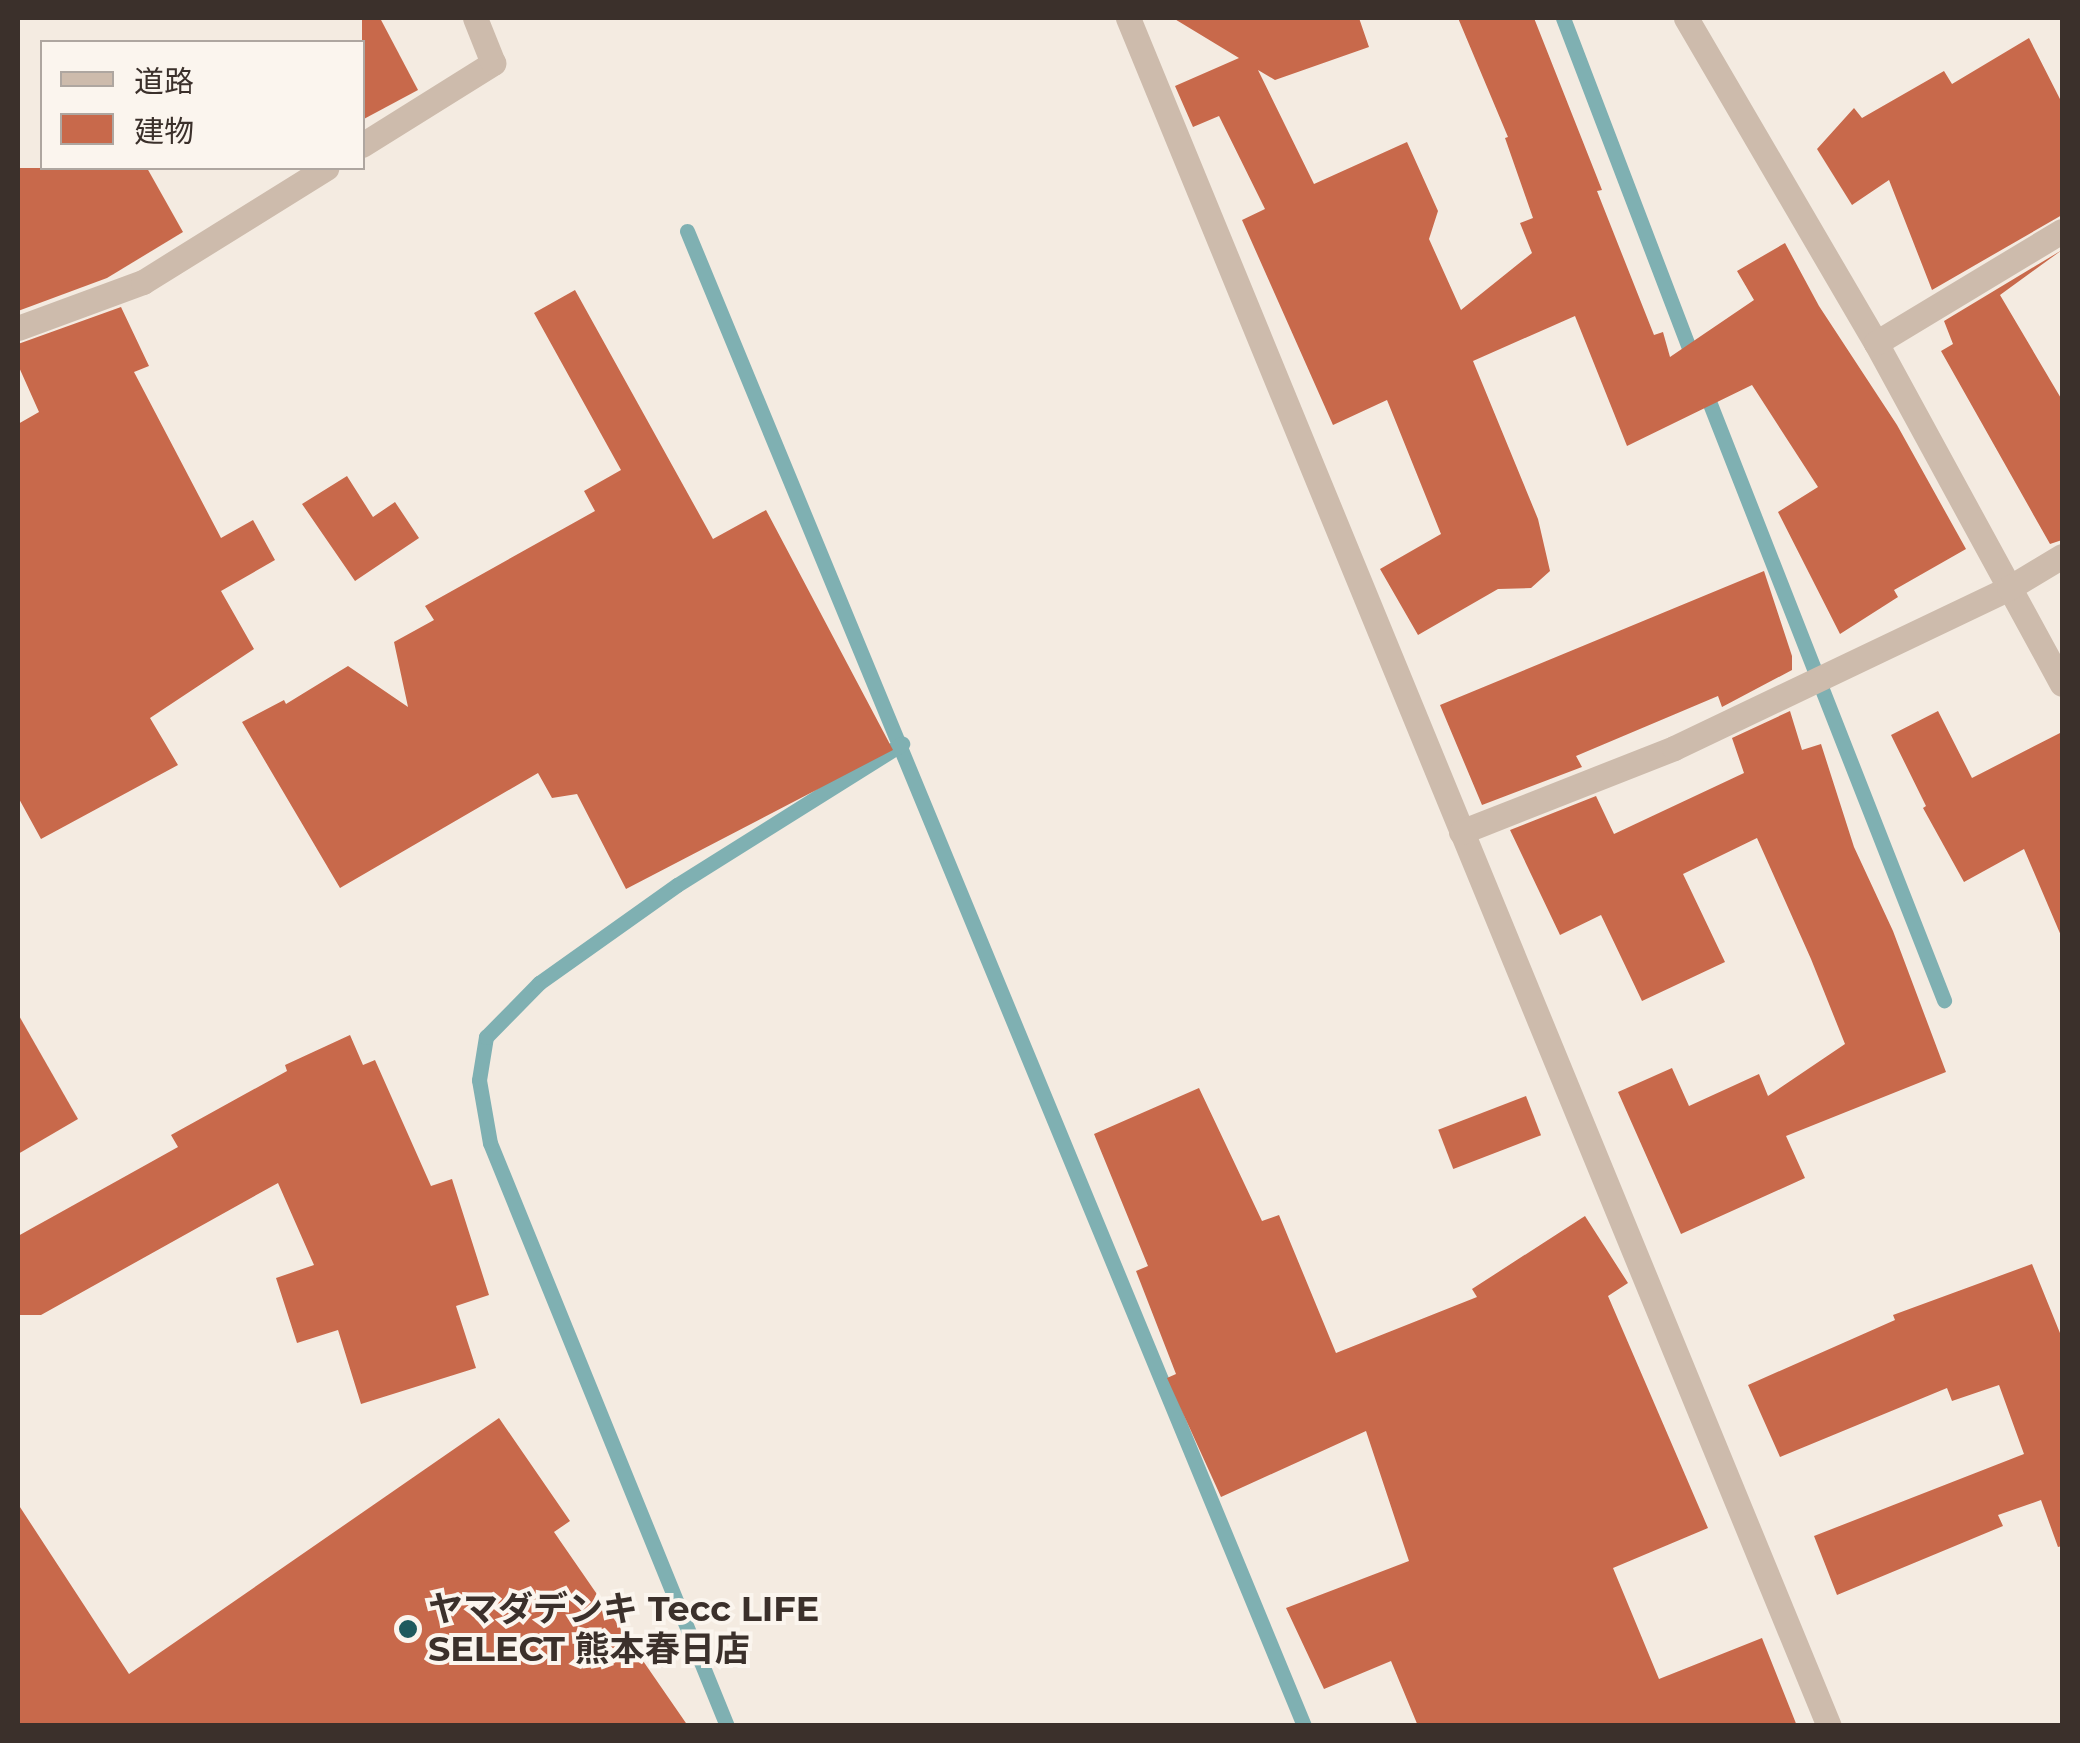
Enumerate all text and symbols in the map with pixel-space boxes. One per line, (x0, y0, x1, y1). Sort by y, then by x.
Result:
legend (40, 40, 365, 170)
text: 道路 (134, 63, 194, 100)
text: 建物 (134, 113, 194, 150)
place label: ヤマダデンキ Tecc LIFE SELECT 熊本春日店 (428, 1588, 819, 1670)
marker: ヤマダデンキ Tecc LIFE SELECT 熊本春日店 (397, 1618, 419, 1640)

